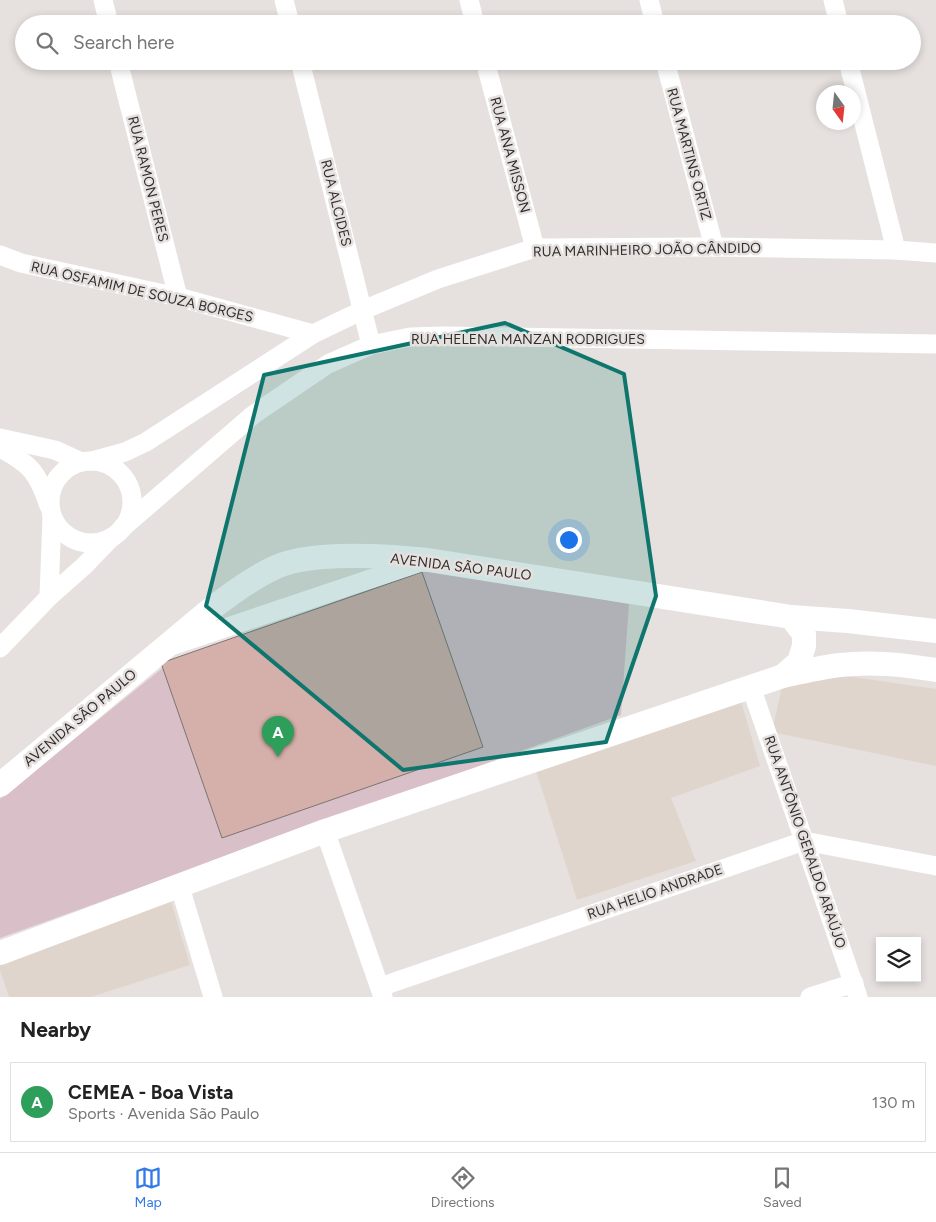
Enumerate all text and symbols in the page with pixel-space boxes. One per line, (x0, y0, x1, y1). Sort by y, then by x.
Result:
search box (15, 15, 921, 70)
icon: search (33, 29, 61, 57)
text: Search here (73, 31, 175, 54)
north arrow (816, 85, 861, 130)
street label: RUA MARTINS ORTIZ (663, 86, 715, 222)
street label: RUA ANA MISSON (486, 95, 534, 215)
street label: RUA RAMON PERES (124, 114, 172, 244)
street label: RUA ALCIDES (317, 158, 355, 248)
street label: RUA MARINHEIRO JOÃO CÂNDIDO (533, 240, 761, 260)
street label: RUA OSFAMIM DE SOUZA BORGES (29, 258, 255, 326)
street label: RUA HELENA MANZAN RODRIGUES (411, 331, 645, 348)
your location (556, 527, 582, 553)
street label: AVENIDA SÃO PAULO (390, 550, 533, 584)
street label: AVENIDA SÃO PAULO (20, 666, 140, 770)
pin: A (262, 716, 294, 757)
street label: RUA ANTÔNIO GERALDO ARAÚJO (761, 734, 849, 951)
street label: RUA HELIO ANDRADE (585, 861, 725, 923)
map controls (876, 937, 921, 982)
button: layers (876, 937, 921, 982)
text: Nearby (20, 1017, 91, 1042)
text: CEMEA - Boa Vista (68, 1081, 233, 1104)
text: A (31, 1093, 43, 1112)
text: 130 m (872, 1093, 915, 1112)
text: Sports · Avenida São Paulo (68, 1104, 259, 1123)
tab: Map (134, 1164, 162, 1211)
tab: Directions (431, 1164, 495, 1211)
tab: Saved (763, 1164, 802, 1211)

